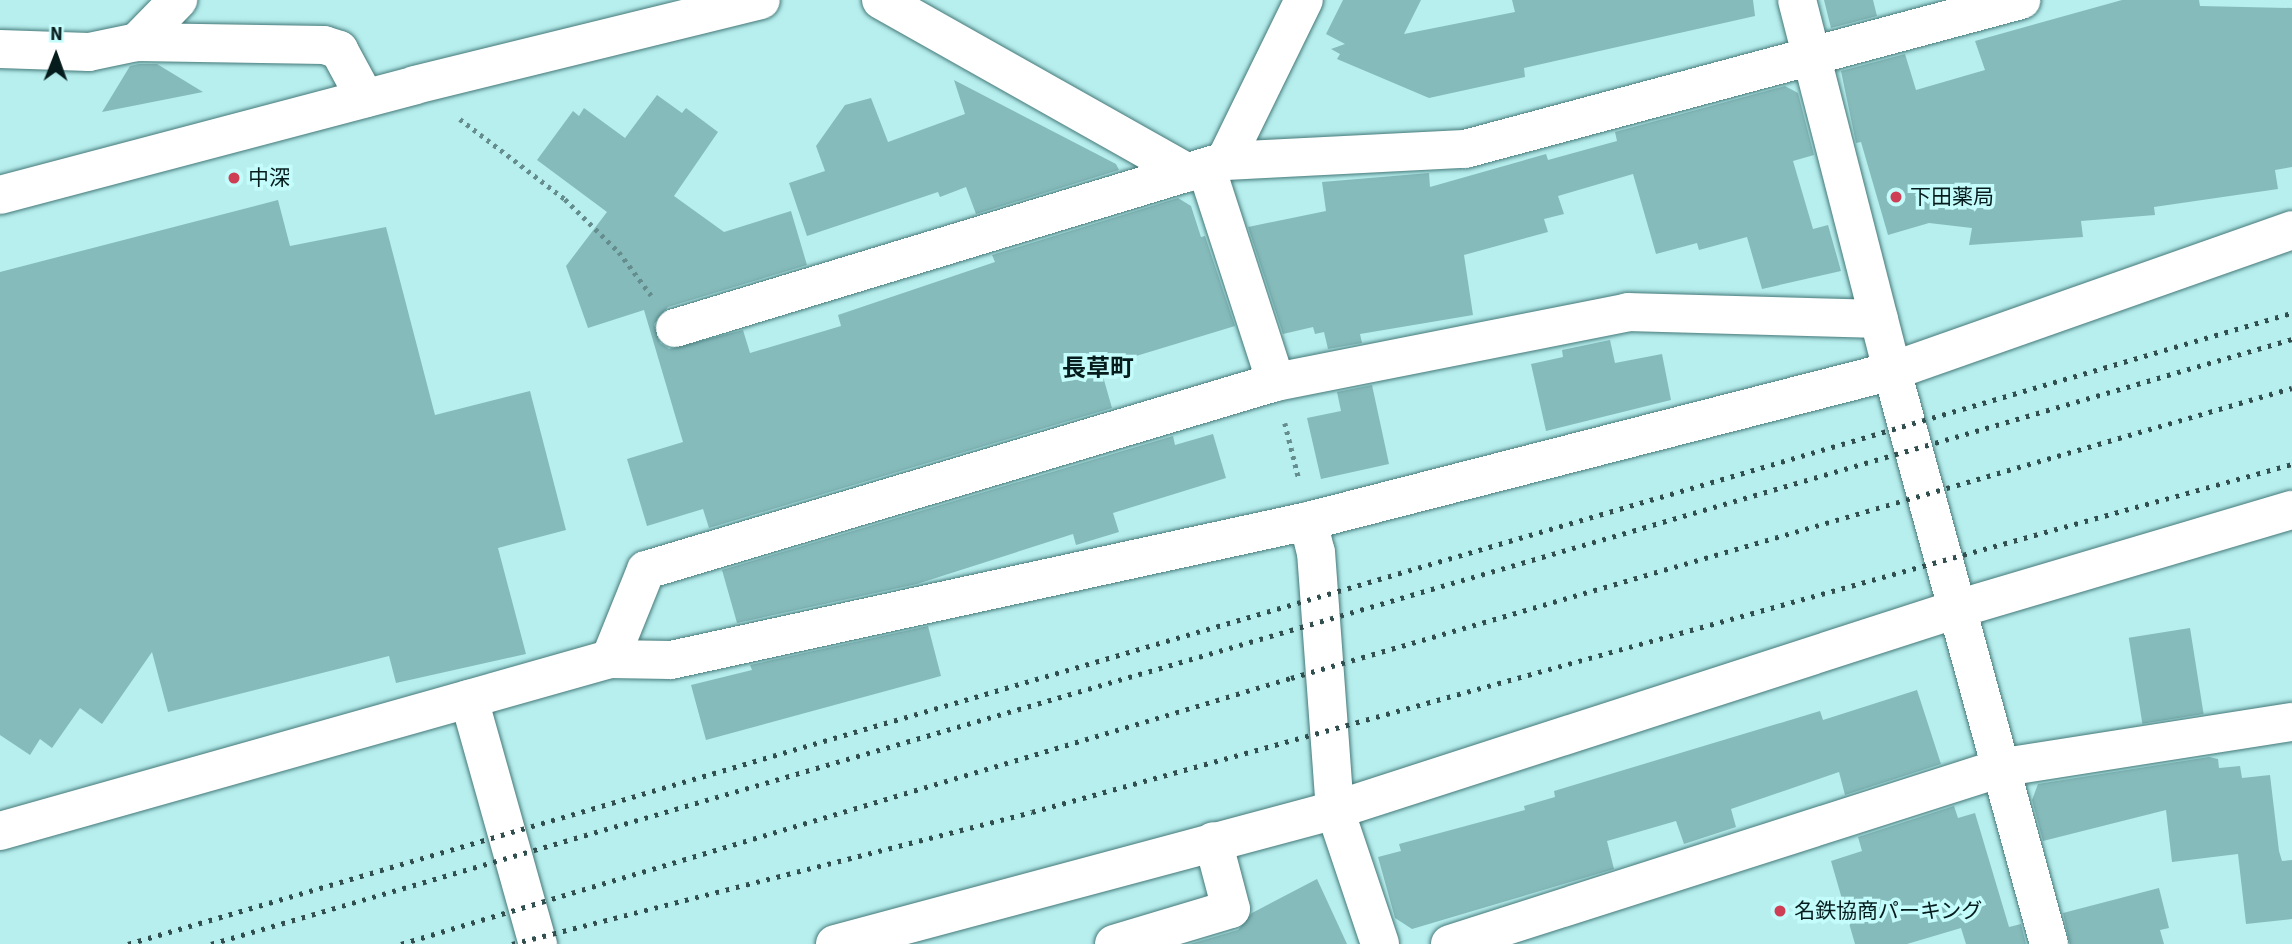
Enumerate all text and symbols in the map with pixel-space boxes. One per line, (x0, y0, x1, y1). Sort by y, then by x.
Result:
north arrow (21, 21, 91, 91)
text: N (50, 21, 63, 48)
place label: 中深 (248, 165, 290, 191)
marker: 中深 (226, 170, 242, 186)
place label: 下田薬局 (1910, 184, 1994, 210)
marker: 下田薬局 (1888, 189, 1904, 205)
district label: 長草町 (1062, 355, 1134, 383)
place label: 名鉄協商パーキング (1794, 898, 1983, 924)
marker: 名鉄協商パーキング (1772, 903, 1788, 919)

